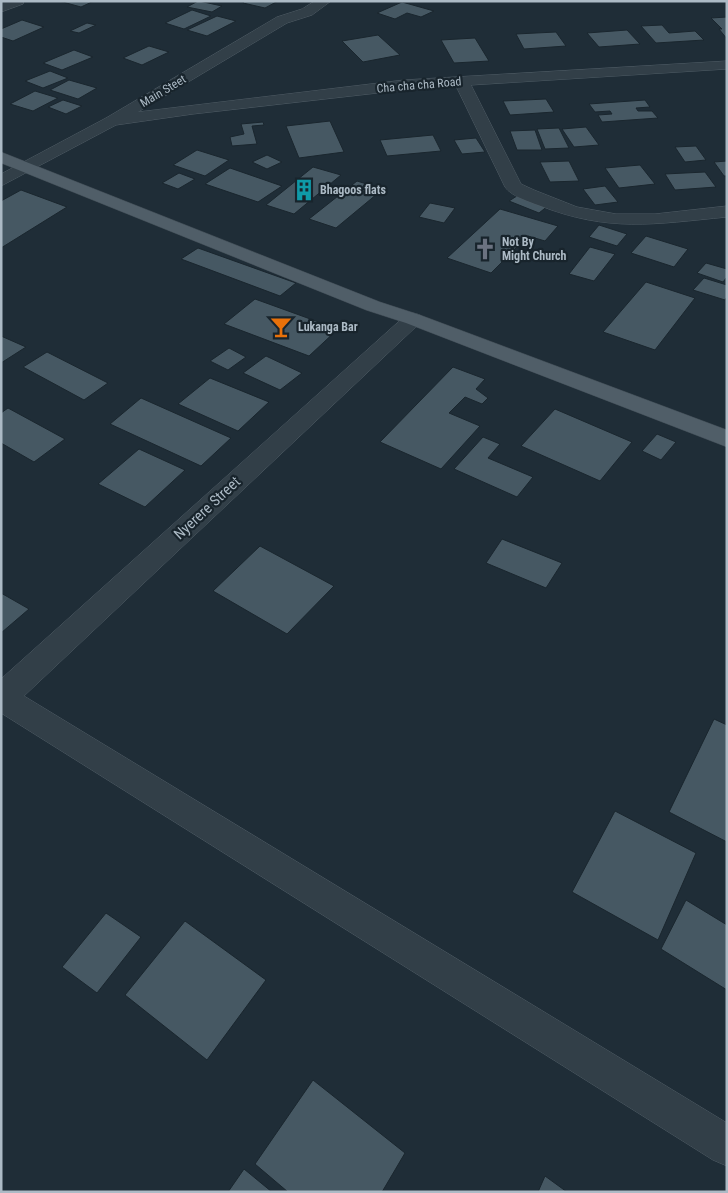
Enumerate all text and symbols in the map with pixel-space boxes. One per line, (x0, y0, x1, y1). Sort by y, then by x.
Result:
street label: Main Steet (138, 72, 189, 110)
street label: Cha cha cha Road (376, 74, 462, 96)
building icon: Bhagoos flats (291, 177, 317, 203)
place label: Bhagoos flats (320, 183, 386, 197)
place label: Not By Might Church (502, 235, 567, 263)
church icon: Not By Might Church (472, 236, 498, 262)
bar icon: Lukanga Bar (268, 314, 294, 340)
place label: Lukanga Bar (298, 320, 358, 334)
street label: Nyerere Street (170, 473, 244, 543)

